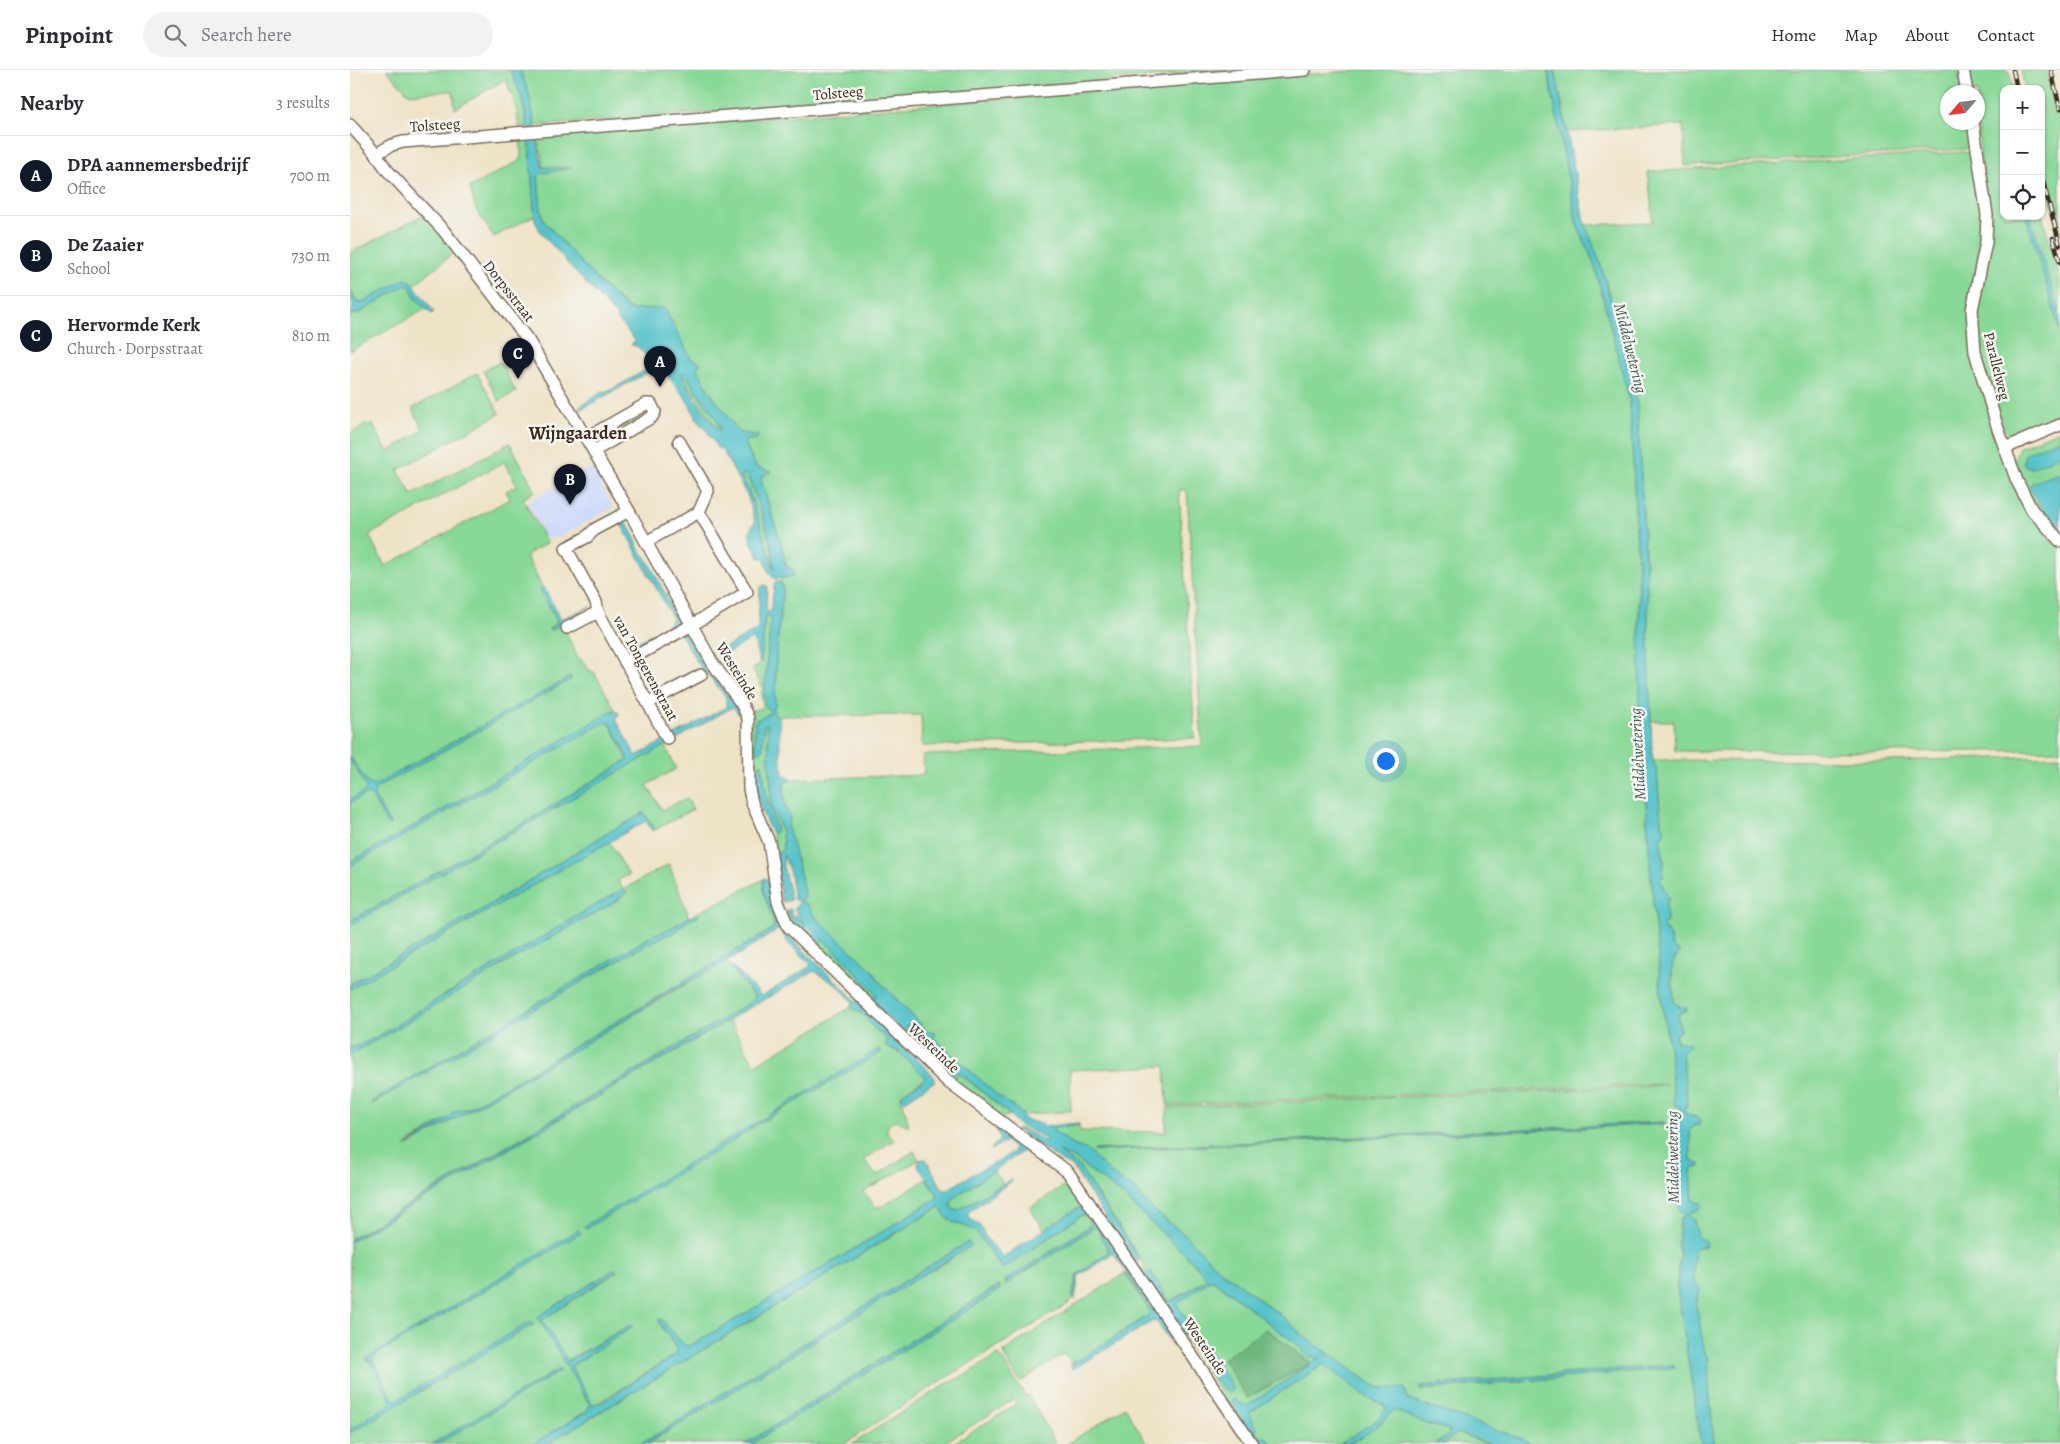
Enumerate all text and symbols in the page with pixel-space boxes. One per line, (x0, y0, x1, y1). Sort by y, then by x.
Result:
search box (143, 12, 493, 57)
text: Pinpoint (25, 19, 113, 51)
icon: search (161, 21, 189, 49)
text: Search here (201, 22, 291, 48)
text: Home (1771, 23, 1816, 47)
text: Map (1844, 23, 1877, 47)
text: About (1905, 23, 1949, 47)
text: Contact (1977, 23, 2035, 47)
street label: Tolsteeg (812, 81, 864, 105)
north arrow (1940, 85, 1985, 130)
map controls (2000, 85, 2045, 220)
button: + (2000, 85, 2045, 130)
text: Nearby (20, 89, 83, 117)
text: 3 results (276, 92, 330, 114)
street label: Tolsteeg (409, 113, 461, 137)
button: − (2000, 130, 2045, 175)
text: DPA aannemersbedrijf (67, 152, 248, 178)
text: A (31, 165, 41, 187)
text: 700 m (290, 165, 330, 187)
button: locate (2000, 175, 2045, 220)
text: Office (67, 178, 106, 200)
text: De Zaaier (67, 232, 144, 258)
text: B (31, 245, 41, 267)
text: 730 m (292, 245, 330, 267)
street label: Dorpsstraat (479, 256, 539, 326)
text: School (67, 258, 110, 280)
water label: Middelwetering (1608, 301, 1652, 396)
text: Hervormde Kerk (67, 312, 200, 338)
text: C (31, 325, 41, 347)
text: 810 m (292, 325, 330, 347)
street label: Parallelweg (1979, 330, 2015, 403)
text: Church · Dorpsstraat (67, 338, 203, 360)
pin: C (502, 338, 534, 379)
pin: A (644, 346, 676, 387)
district label: Wijngaarden (528, 421, 627, 445)
pin: B (554, 464, 586, 505)
street label: van Tongerenstraat (608, 611, 683, 724)
street label: Westeinde (711, 637, 763, 704)
water label: Middelwetering (1625, 707, 1651, 801)
your location (1373, 748, 1399, 774)
street label: Westeinde (903, 1018, 964, 1078)
water label: Middelwetering (1661, 1111, 1685, 1203)
street label: Westeinde (1178, 1313, 1231, 1379)

